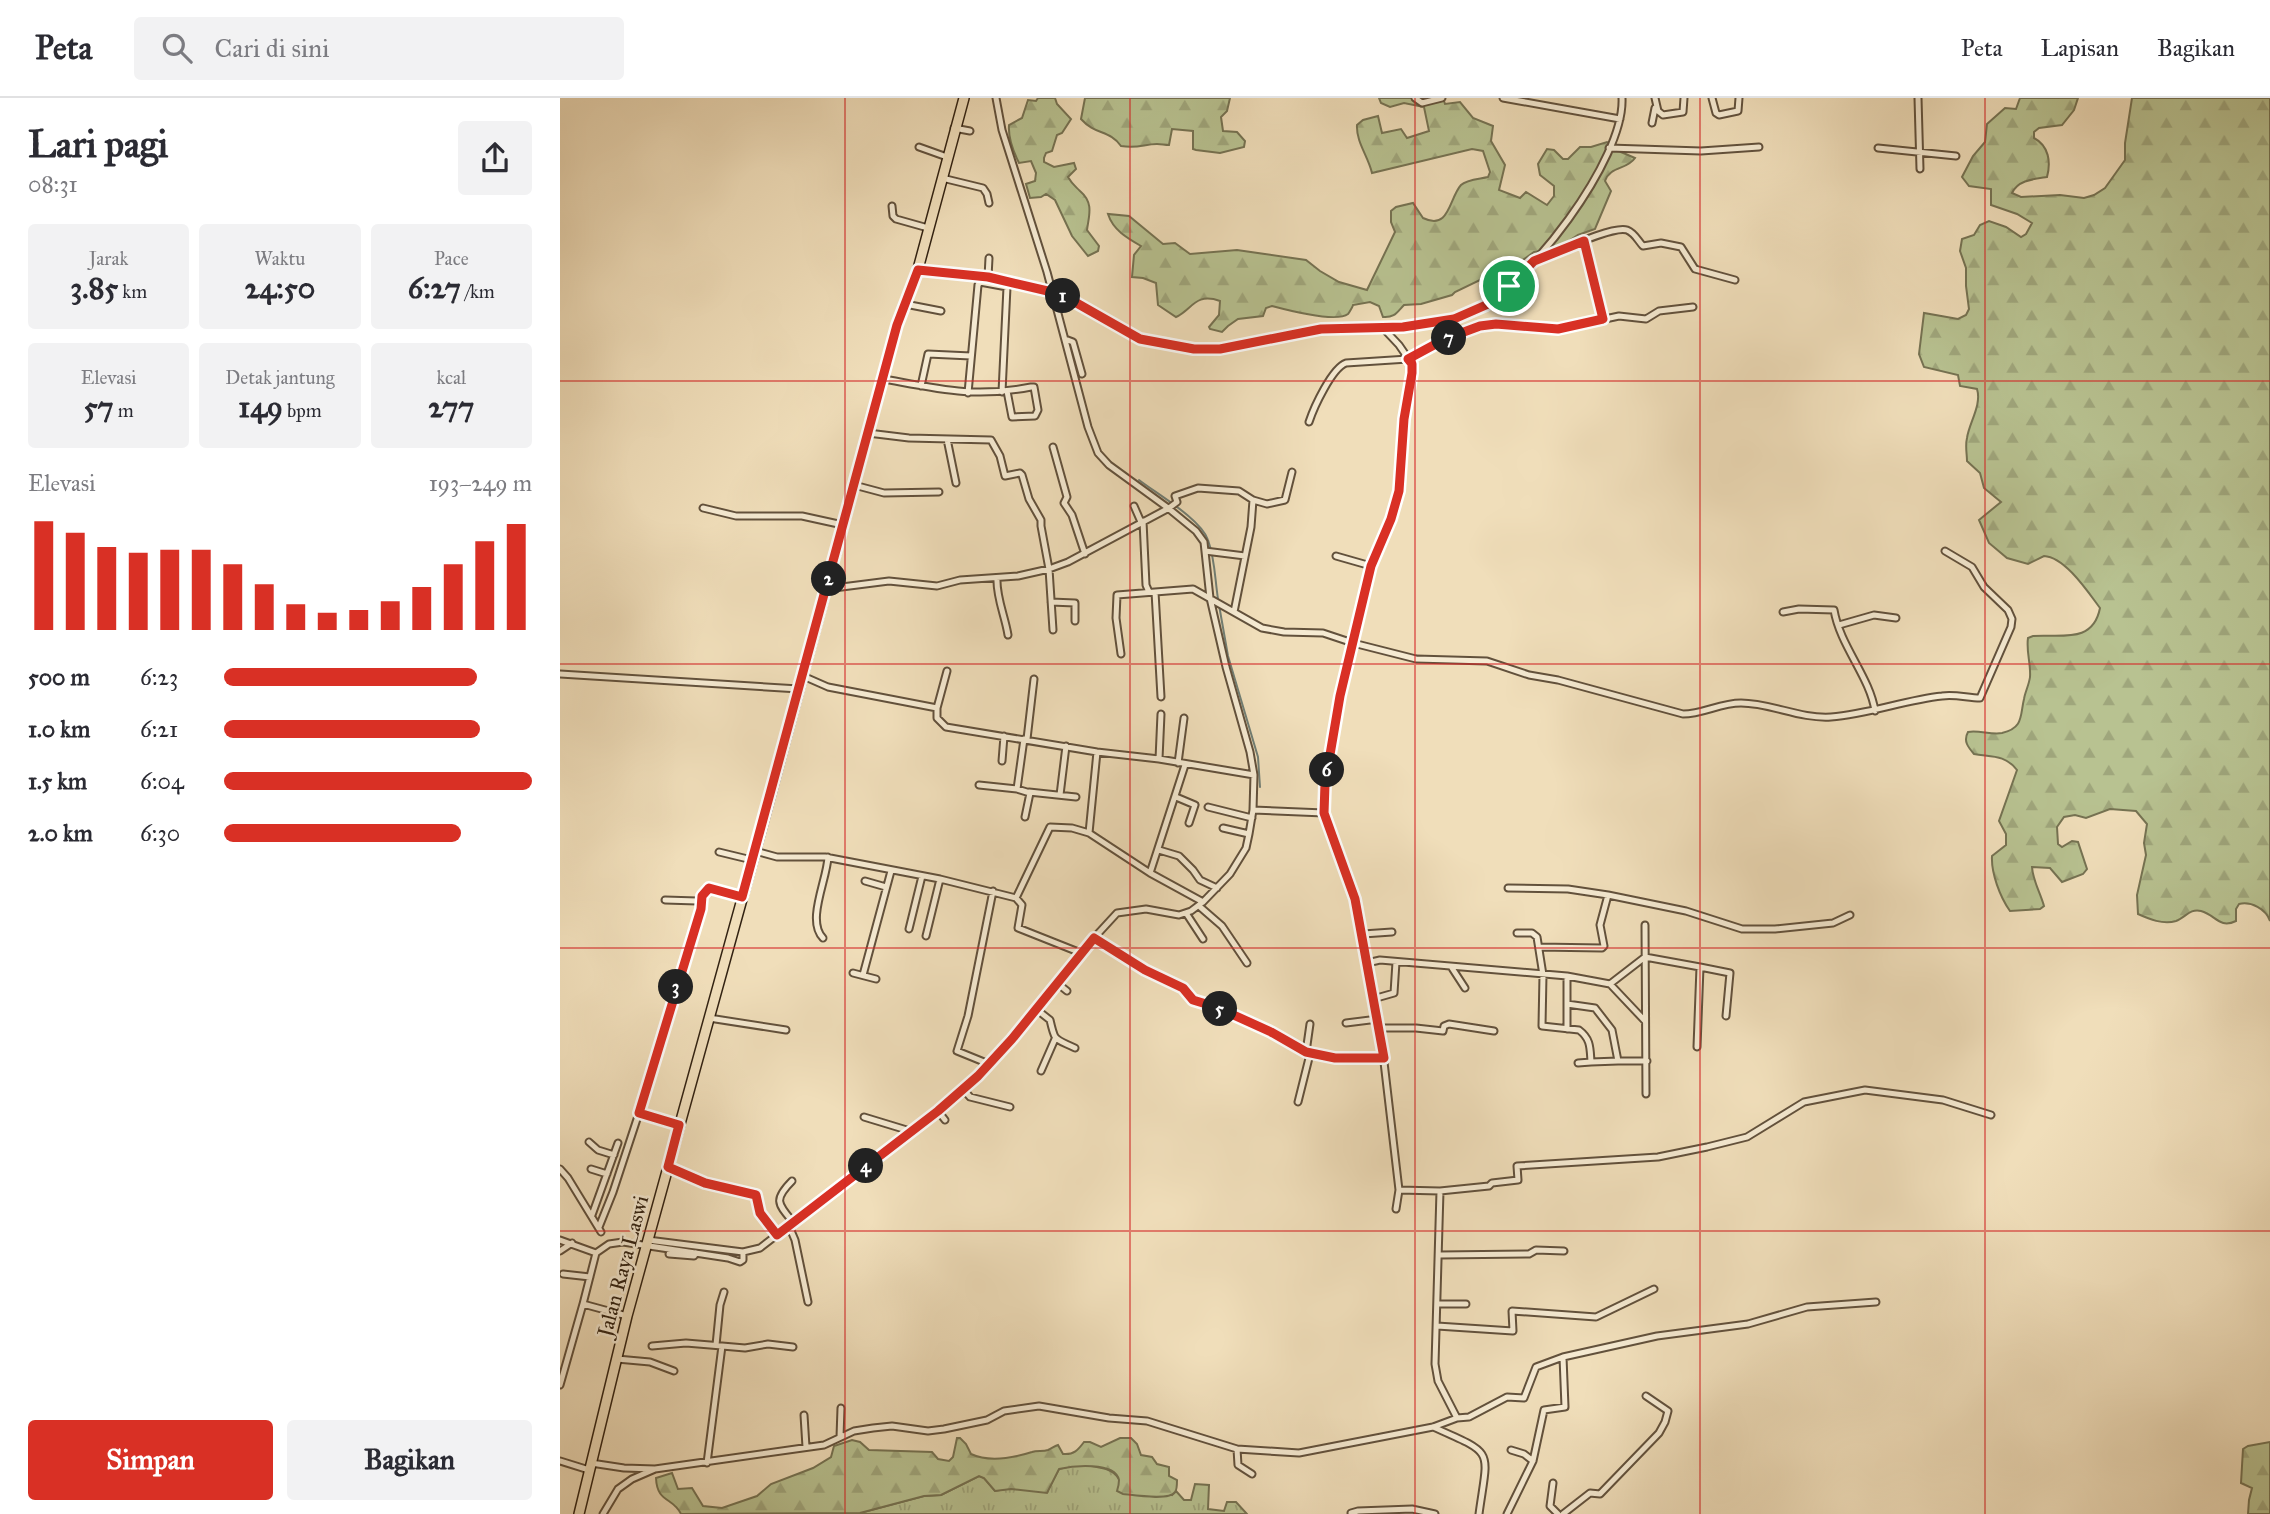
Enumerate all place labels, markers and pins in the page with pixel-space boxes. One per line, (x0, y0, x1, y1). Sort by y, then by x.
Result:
pin (1479, 256, 1539, 316)
pin: 1 (1046, 278, 1080, 314)
pin: 7 (1432, 320, 1466, 356)
pin: 2 (812, 561, 846, 596)
pin: 6 (1310, 752, 1344, 788)
pin: 3 (659, 970, 694, 1004)
pin: 5 (1202, 992, 1238, 1026)
pin: 4 (848, 1148, 884, 1184)

